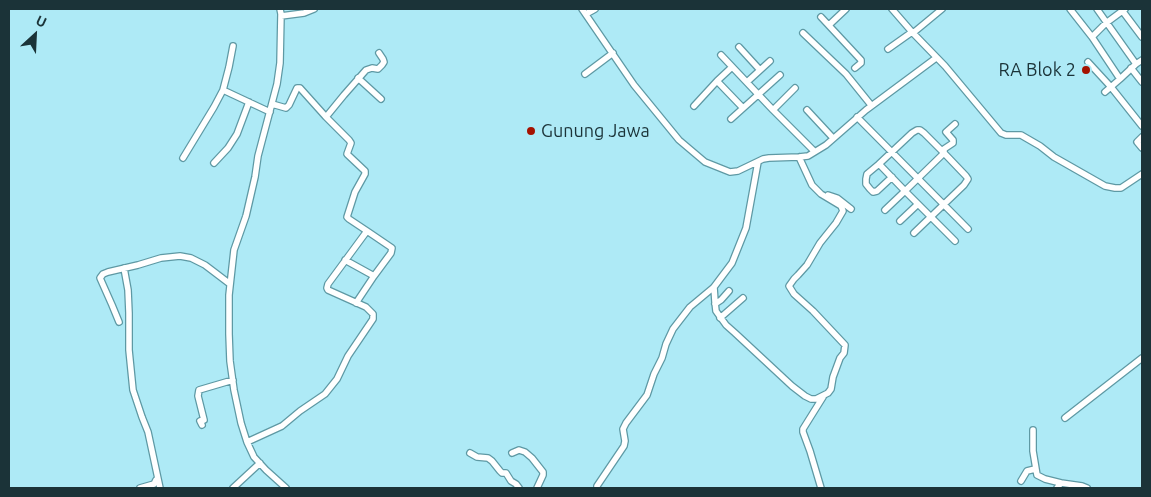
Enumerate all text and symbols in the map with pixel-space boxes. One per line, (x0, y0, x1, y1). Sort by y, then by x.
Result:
north arrow (10, 10, 60, 60)
text: U (33, 12, 49, 31)
place label: RA Blok 2 (998, 59, 1076, 81)
marker: RA Blok 2 (1080, 64, 1092, 76)
place label: Gunung Jawa (541, 120, 650, 142)
marker: Gunung Jawa (525, 125, 537, 137)

